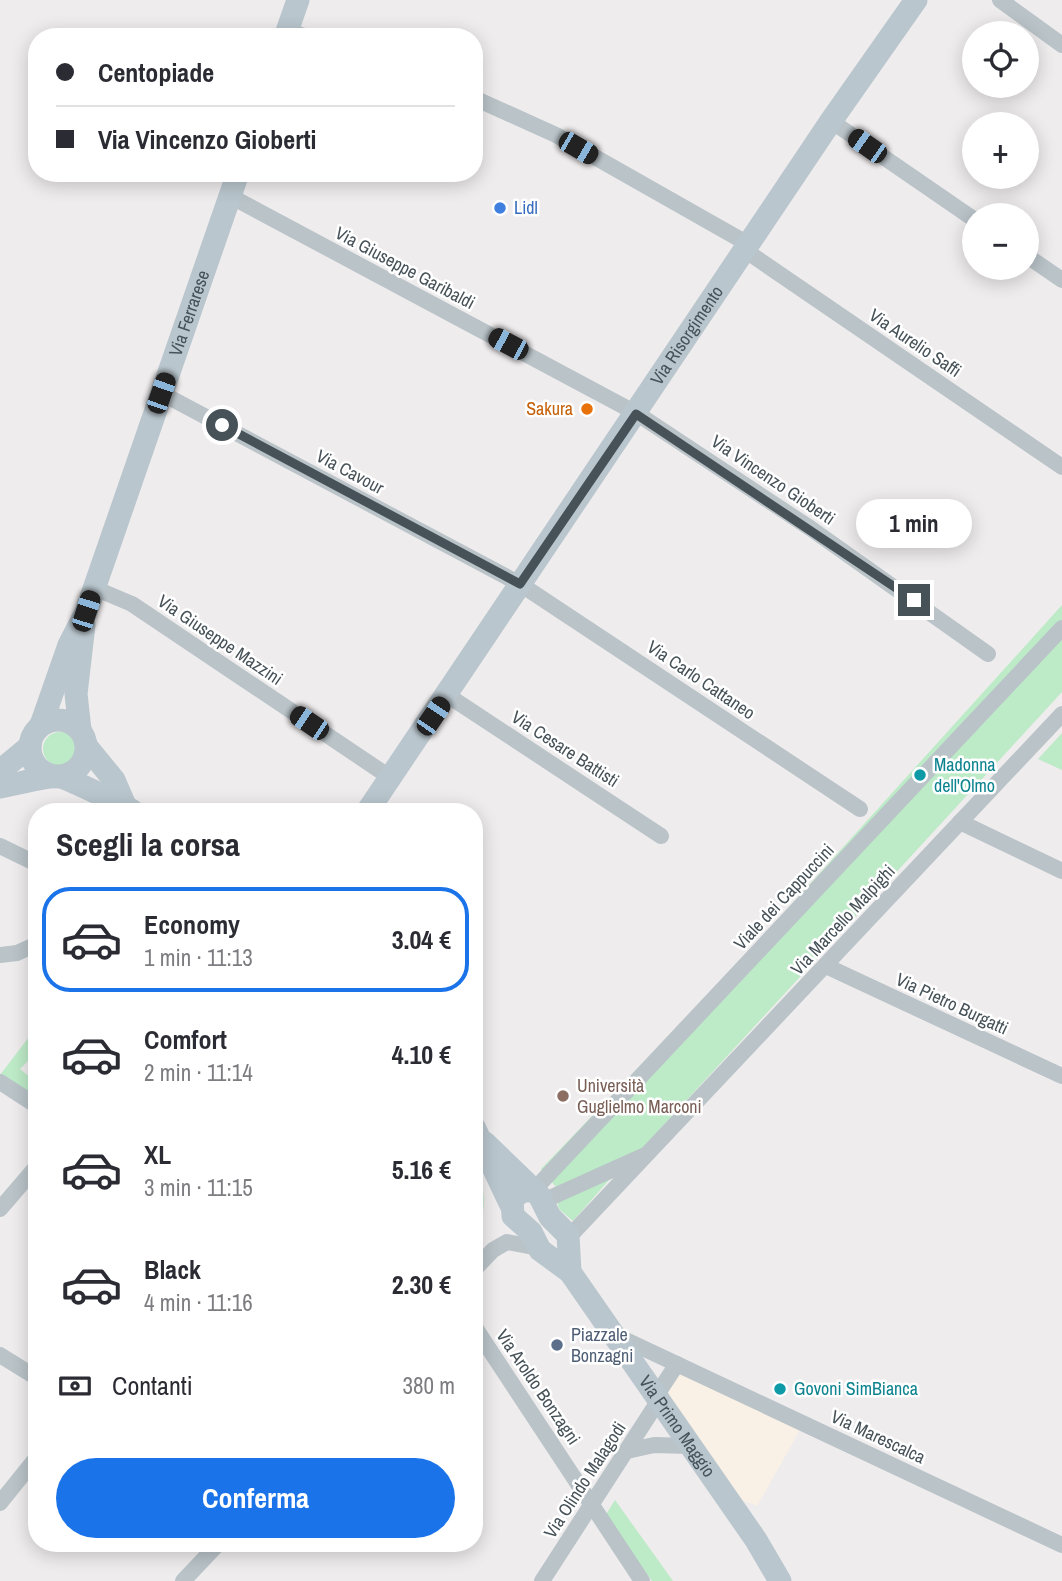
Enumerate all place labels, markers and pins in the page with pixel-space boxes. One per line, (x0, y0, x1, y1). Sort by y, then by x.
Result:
place label: Lidl (514, 195, 538, 220)
marker: Lidl (492, 200, 508, 216)
place label: Sakura (526, 396, 573, 421)
marker: Sakura (579, 401, 595, 417)
place label: Madonna dell'Olmo (934, 752, 996, 798)
marker: Madonna dell'Olmo (912, 767, 928, 783)
place label: Università Guglielmo Marconi (577, 1073, 702, 1119)
marker: Università Guglielmo Marconi (555, 1088, 571, 1104)
place label: Piazzale Bonzagni (571, 1322, 633, 1368)
marker: Piazzale Bonzagni (549, 1337, 565, 1353)
place label: Govoni SimBianca (794, 1376, 918, 1401)
marker: Govoni SimBianca (772, 1381, 788, 1397)

